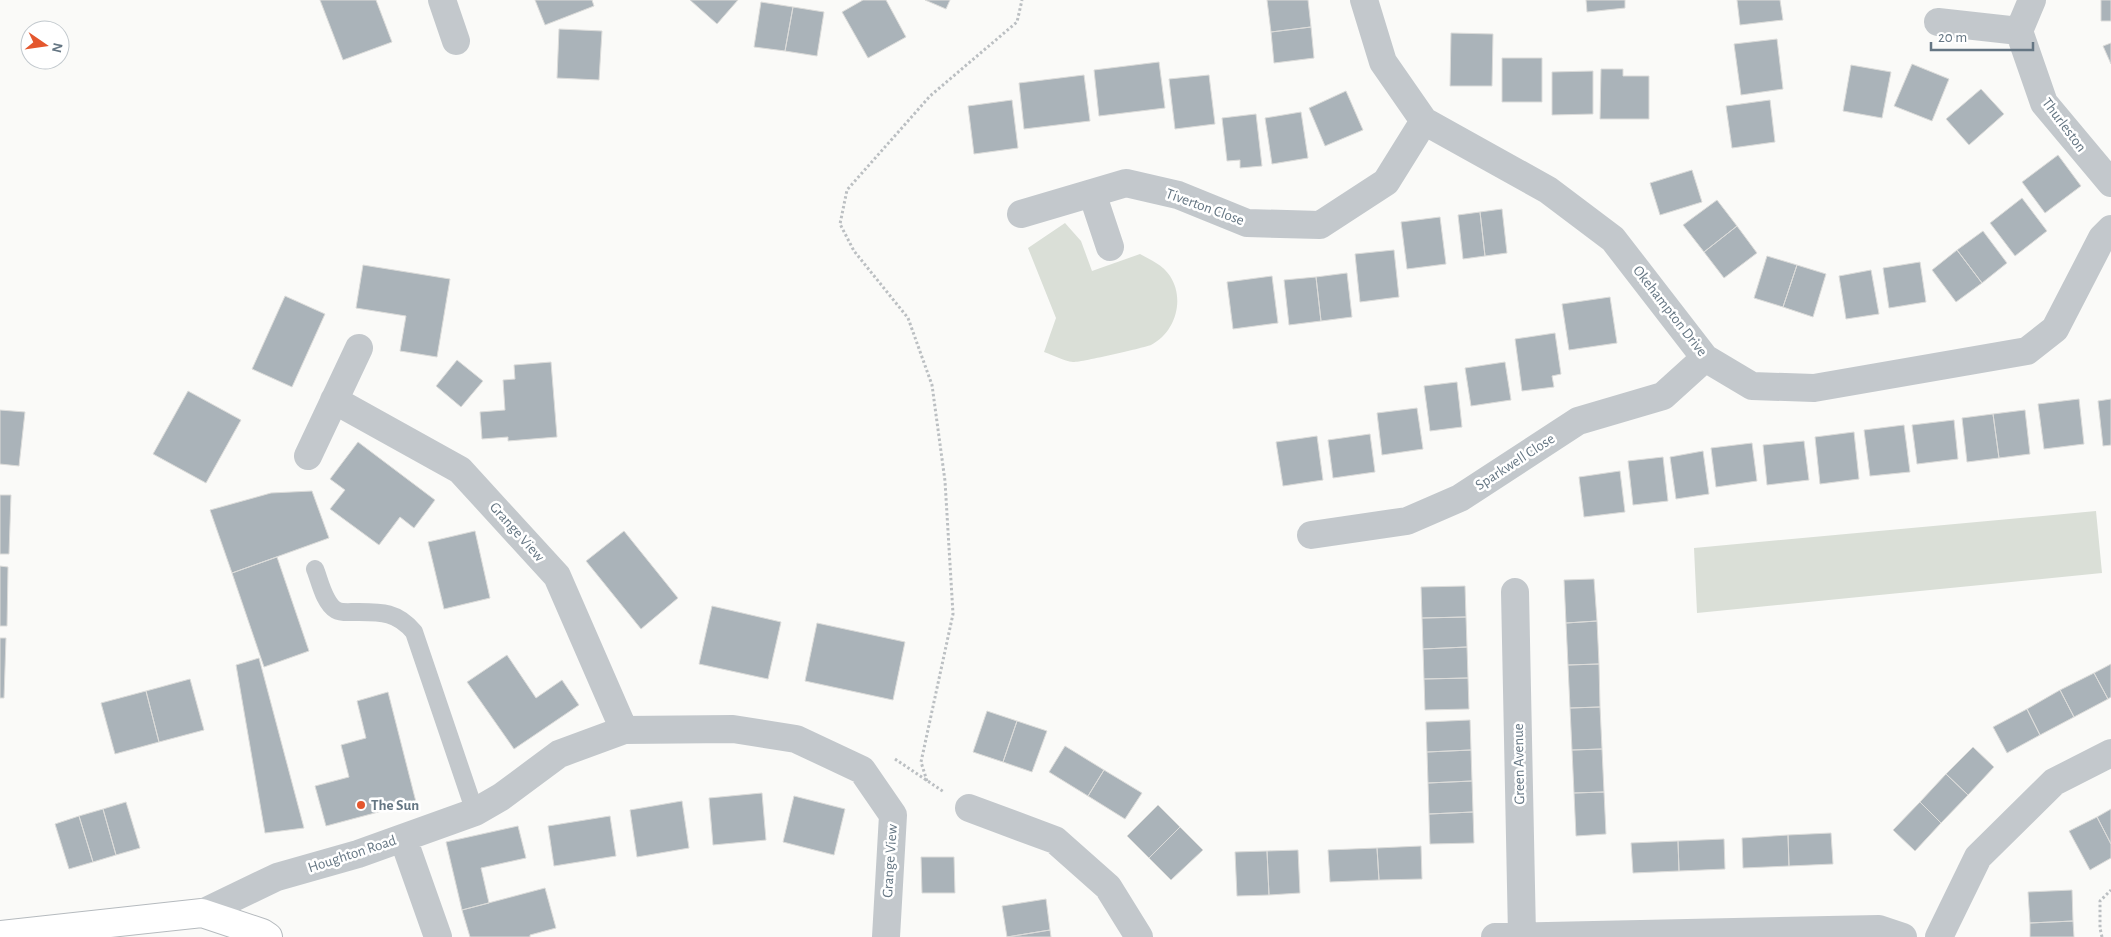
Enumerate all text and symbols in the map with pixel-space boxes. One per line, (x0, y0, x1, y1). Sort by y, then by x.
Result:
north arrow (20, 20, 70, 70)
scale bar (1931, 20, 2034, 52)
text: 20 m (1938, 30, 1967, 45)
text: N (49, 41, 65, 54)
street label: Thurleston (2039, 95, 2089, 155)
street label: Tiverton Close (1164, 186, 1246, 228)
street label: Okehampton Drive (1630, 263, 1710, 359)
street label: Sparkwell Close (1473, 431, 1557, 493)
street label: Grange View (487, 500, 547, 564)
street label: Green Avenue (1511, 723, 1527, 805)
place label: The Sun (371, 798, 419, 813)
marker: The Sun (355, 799, 367, 811)
street label: Grange View (880, 824, 900, 898)
street label: Houghton Road (306, 833, 398, 875)

